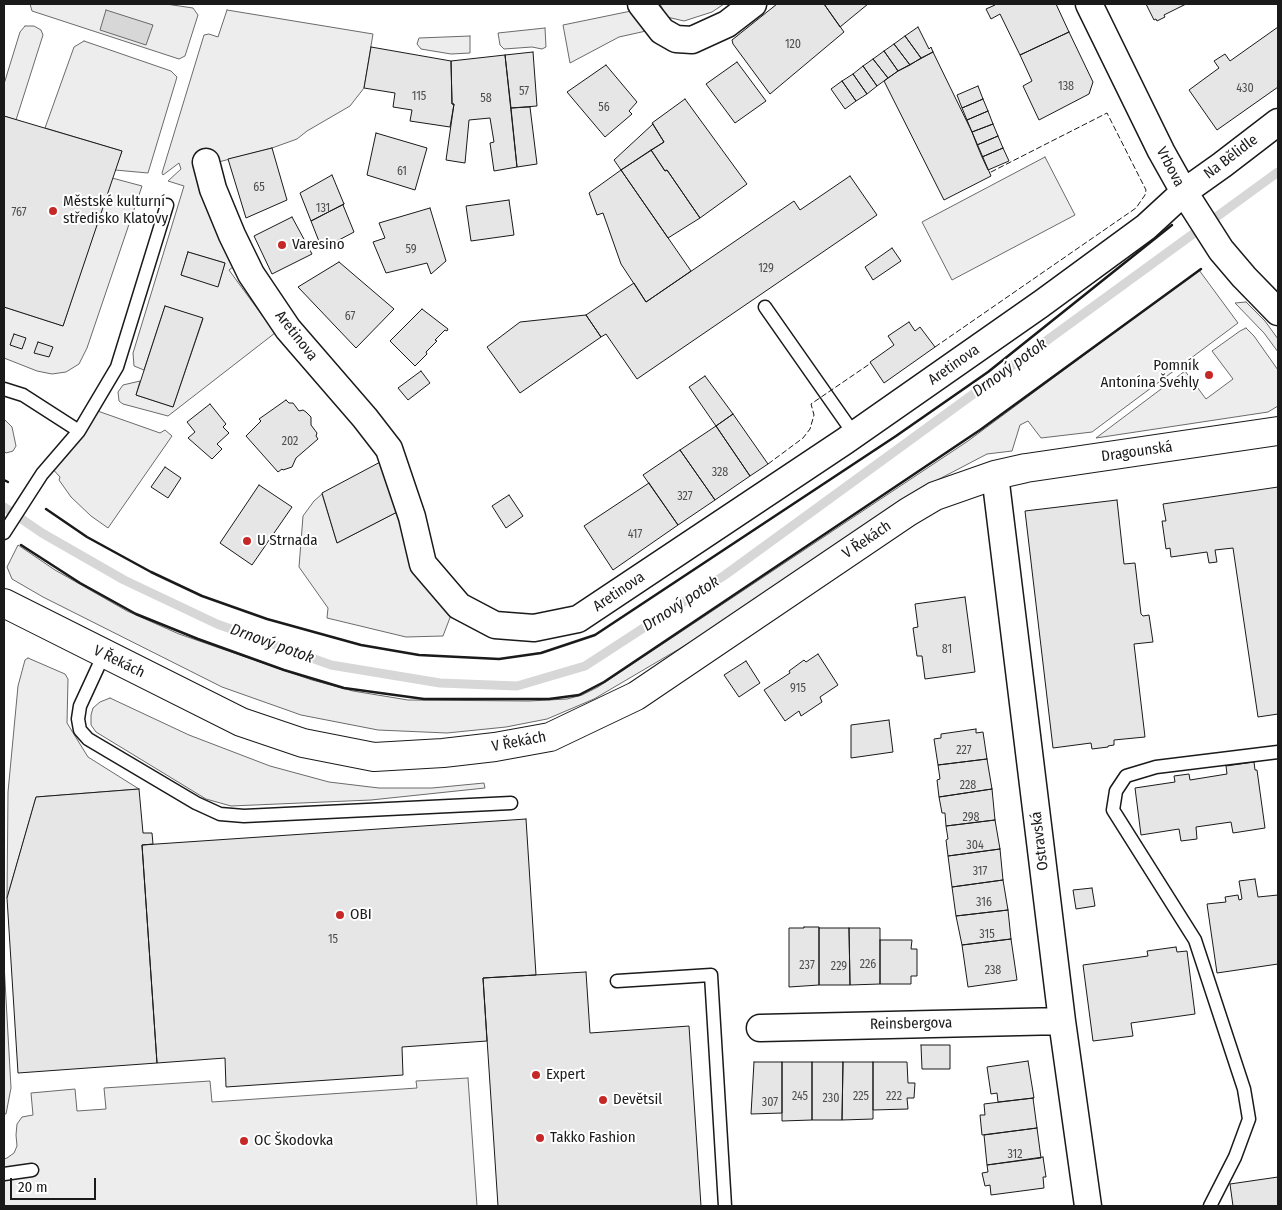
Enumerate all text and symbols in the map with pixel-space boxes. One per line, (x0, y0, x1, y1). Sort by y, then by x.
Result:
house number: 120 (785, 38, 801, 52)
house number: 138 (1058, 80, 1074, 94)
house number: 430 (1236, 82, 1254, 96)
house number: 57 (519, 85, 529, 99)
house number: 115 (412, 90, 426, 104)
house number: 58 (480, 92, 492, 106)
house number: 56 (598, 101, 610, 115)
street label: Na Bělidle (1201, 131, 1261, 183)
street label: Vrbova (1152, 144, 1188, 190)
house number: 61 (397, 165, 407, 179)
house number: 65 (253, 181, 265, 195)
place label: Městské kulturní středisko Klatovy (63, 193, 168, 228)
house number: 131 (316, 202, 330, 216)
marker: Městské kulturní středisko Klatovy (47, 205, 59, 217)
house number: 767 (11, 206, 27, 220)
place label: Varesino (292, 236, 345, 254)
marker: Varesino (276, 239, 288, 251)
house number: 59 (405, 243, 417, 257)
house number: 129 (758, 262, 774, 276)
street label: Aretinova (271, 307, 321, 365)
house number: 67 (345, 310, 355, 324)
water label: Drnový potok (969, 335, 1051, 401)
street label: Aretinova (925, 341, 983, 389)
place label: Pomník Antonína Švehly (1100, 357, 1199, 392)
marker: Pomník Antonína Švehly (1203, 369, 1215, 381)
house number: 202 (282, 435, 298, 449)
street label: Dragounská (1100, 438, 1174, 466)
house number: 328 (712, 466, 728, 480)
house number: 327 (677, 490, 693, 504)
street label: V Řekách (839, 517, 895, 563)
house number: 417 (628, 528, 642, 542)
place label: U Strnada (257, 532, 318, 550)
marker: U Strnada (241, 535, 253, 547)
street label: Aretinova (590, 568, 648, 616)
water label: Drnový potok (639, 572, 723, 636)
water label: Drnový potok (228, 620, 316, 668)
street label: V Řekách (90, 642, 148, 682)
house number: 81 (942, 643, 952, 657)
house number: 915 (790, 682, 806, 696)
street label: V Řekách (490, 728, 548, 756)
house number: 227 (956, 744, 972, 758)
house number: 228 (960, 779, 976, 793)
street label: Ostravská (1027, 810, 1053, 872)
house number: 298 (962, 811, 980, 825)
house number: 304 (966, 839, 984, 853)
house number: 317 (973, 865, 987, 879)
house number: 316 (976, 896, 992, 910)
place label: OBI (350, 906, 372, 924)
marker: OBI (334, 909, 346, 921)
house number: 315 (979, 928, 995, 942)
house number: 15 (328, 933, 338, 947)
house number: 226 (860, 958, 876, 972)
house number: 237 (799, 959, 815, 973)
house number: 229 (831, 960, 847, 974)
house number: 238 (985, 964, 1001, 978)
street label: Reinsbergova (870, 1014, 952, 1034)
place label: Expert (546, 1066, 585, 1084)
marker: Expert (530, 1069, 542, 1081)
house number: 245 (792, 1090, 808, 1104)
house number: 225 (853, 1090, 869, 1104)
house number: 222 (886, 1090, 902, 1104)
place label: Devětsil (613, 1091, 662, 1109)
house number: 230 (823, 1092, 839, 1106)
marker: Devětsil (597, 1094, 609, 1106)
house number: 307 (762, 1096, 778, 1110)
place label: Takko Fashion (550, 1129, 636, 1147)
place label: OC Škodovka (254, 1132, 333, 1150)
marker: Takko Fashion (534, 1132, 546, 1144)
marker: OC Škodovka (238, 1135, 250, 1147)
house number: 312 (1007, 1148, 1023, 1162)
scale bar (12, 1168, 99, 1200)
text: 20 m (18, 1178, 48, 1196)

